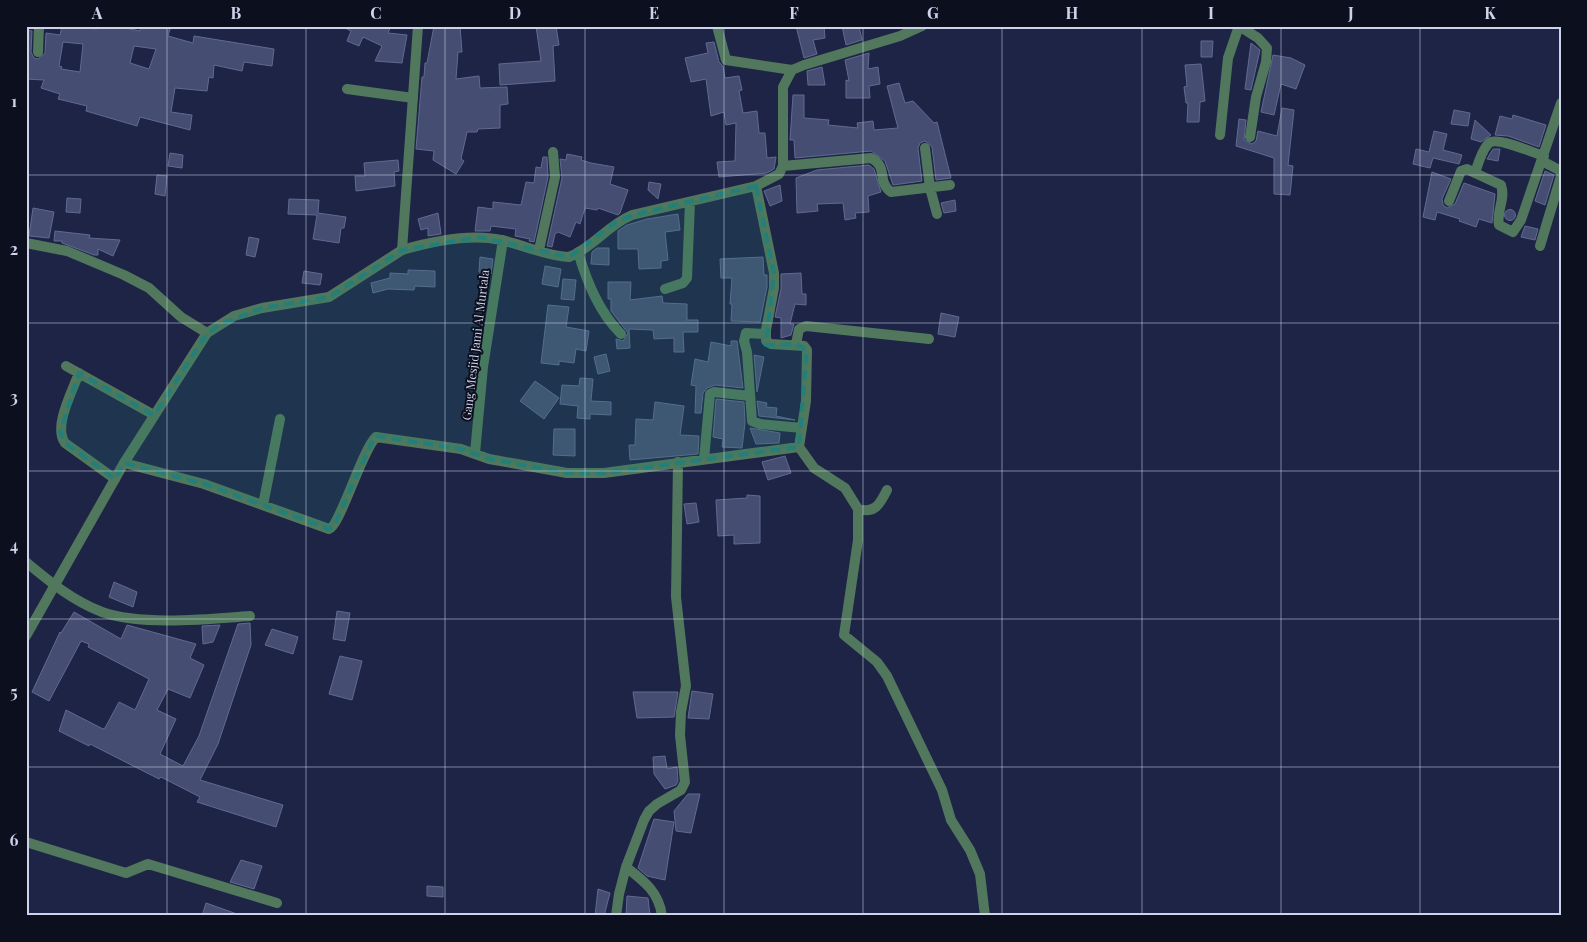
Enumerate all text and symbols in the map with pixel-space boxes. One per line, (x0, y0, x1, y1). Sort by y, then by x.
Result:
text: A (91, 2, 103, 23)
text: B (231, 2, 242, 23)
text: C (370, 2, 382, 23)
text: D (509, 2, 521, 23)
text: E (649, 2, 659, 23)
text: F (789, 2, 799, 23)
text: G (927, 2, 939, 23)
text: H (1066, 2, 1079, 23)
text: I (1208, 2, 1214, 23)
text: J (1347, 2, 1354, 23)
text: K (1484, 2, 1496, 23)
text: 1 (11, 90, 17, 111)
text: 2 (10, 238, 18, 259)
street label: Gang Mesjid Jami Al Murtala (458, 269, 492, 421)
text: 3 (10, 386, 18, 407)
text: 4 (10, 534, 18, 555)
text: 5 (10, 681, 18, 702)
text: 6 (10, 829, 19, 850)

